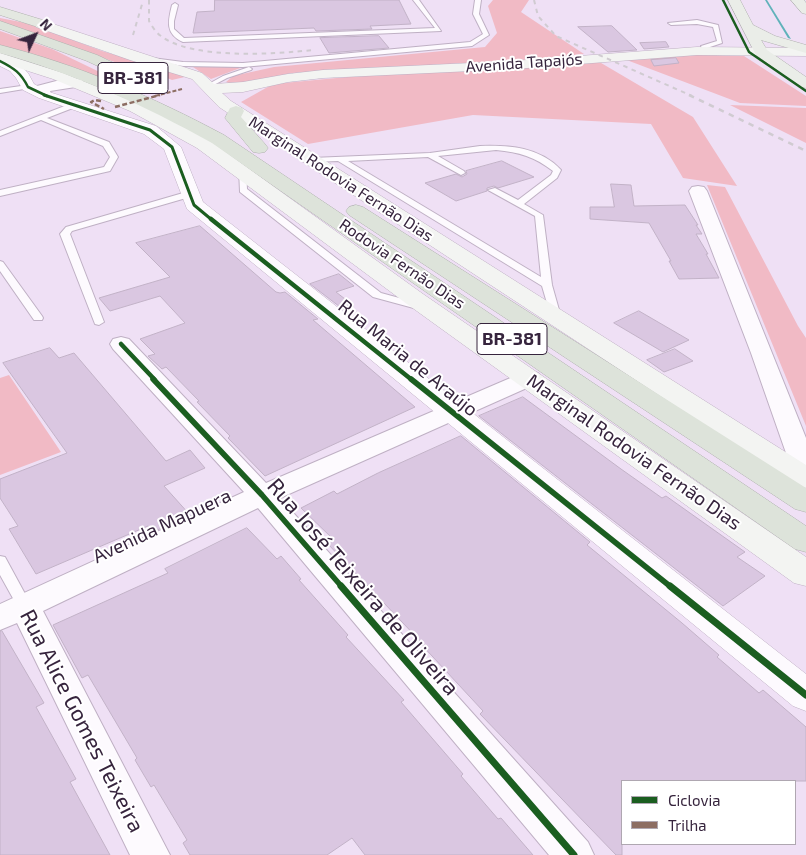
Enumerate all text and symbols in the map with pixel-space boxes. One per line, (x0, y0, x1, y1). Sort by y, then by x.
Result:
north arrow (10, 10, 60, 60)
text: N (37, 15, 56, 34)
street label: Avenida Tapajós (465, 49, 583, 77)
road number: BR-381 (98, 62, 168, 94)
street label: Marginal Rodovia Fernão Dias (245, 112, 437, 246)
street label: Rodovia Fernão Dias (336, 215, 468, 313)
street label: Rua Maria de Araújo (334, 295, 482, 421)
road number: BR-381 (477, 324, 547, 354)
street label: Marginal Rodovia Fernão Dias (522, 369, 746, 535)
street label: Rua José Teixeira de Oliveira (262, 473, 464, 701)
street label: Avenida Mapuera (89, 484, 235, 568)
street label: Rua Alice Gomes Teixeira (14, 605, 150, 837)
legend (621, 780, 796, 845)
text: Ciclovia (668, 791, 720, 809)
text: Trilha (668, 816, 706, 834)

